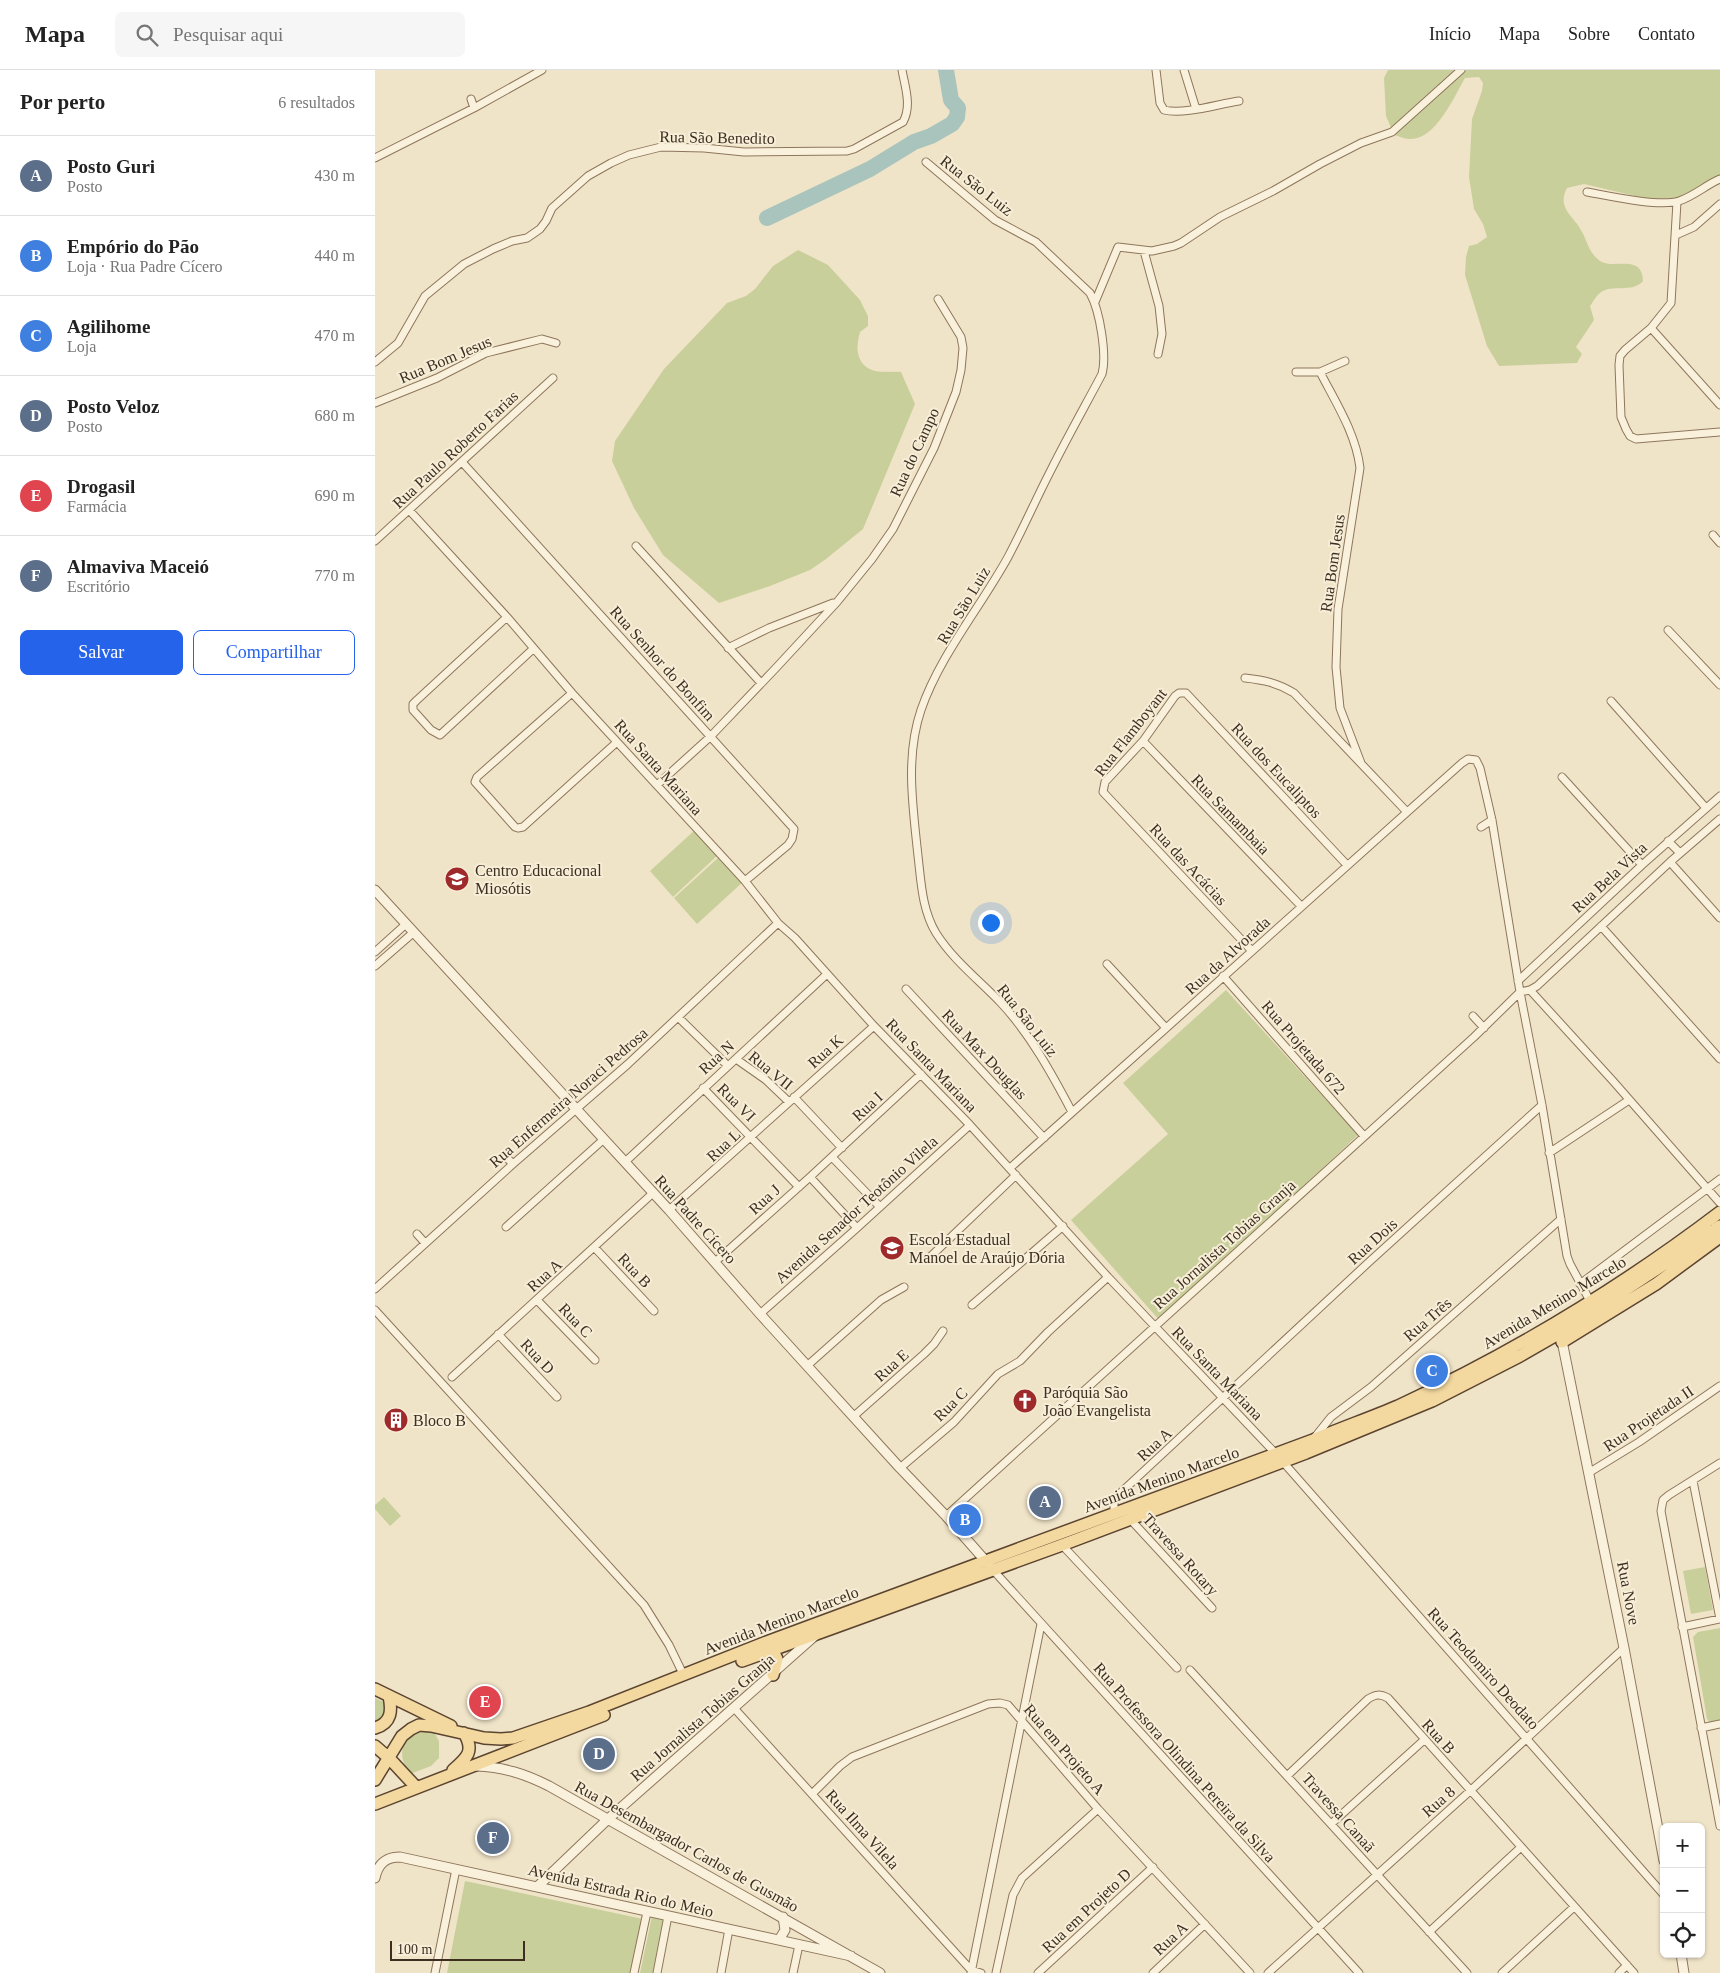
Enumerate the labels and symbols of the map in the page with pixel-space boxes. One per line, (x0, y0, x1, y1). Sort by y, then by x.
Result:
street label: Rua São Benedito (659, 128, 775, 147)
street label: Rua São Luiz (937, 152, 1016, 219)
street label: Rua Bom Jesus (396, 332, 494, 387)
street label: Rua Paulo Roberto Farias (389, 387, 521, 512)
street label: Rua do Campo (886, 405, 943, 500)
street label: Rua Bom Jesus (1317, 513, 1348, 613)
street label: Rua São Luiz (934, 564, 993, 647)
street label: Rua Senhor do Bonfim (607, 603, 719, 724)
street label: Rua Flamboyant (1091, 685, 1171, 780)
street label: Rua Santa Mariana (611, 716, 706, 819)
street label: Rua dos Eucaliptos (1228, 719, 1325, 822)
street label: Rua Samambaia (1188, 771, 1273, 858)
street label: Rua das Acácias (1147, 820, 1231, 908)
street label: Rua Bela Vista (1569, 839, 1650, 916)
place label: Centro Educacional Miosótis (475, 862, 602, 897)
school or university icon: Centro Educacional Miosótis (444, 866, 470, 892)
your location (978, 910, 1004, 936)
street label: Rua da Alvorada (1182, 913, 1273, 998)
street label: Rua São Luiz (994, 981, 1061, 1060)
street label: Rua Projetada 672 (1258, 997, 1349, 1098)
street label: Rua Max Douglas (938, 1006, 1031, 1103)
street label: Rua Santa Mariana (883, 1015, 980, 1115)
street label: Rua Enfermeira Noraci Pedrosa (486, 1024, 651, 1171)
street label: Rua K (804, 1031, 847, 1072)
street label: Rua N (695, 1037, 738, 1078)
street label: Rua VII (745, 1048, 796, 1093)
street label: Rua VI (714, 1080, 759, 1125)
street label: Rua I (849, 1088, 886, 1125)
street label: Rua L (703, 1126, 744, 1165)
street label: Avenida Senador Teotônio Vilela (772, 1132, 941, 1287)
street label: Rua Padre Cícero (652, 1172, 740, 1267)
street label: Rua Jornalista Tobias Granja (1150, 1176, 1299, 1313)
street label: Rua J (745, 1181, 783, 1218)
street label: Rua Dois (1344, 1215, 1400, 1268)
place label: Escola Estadual Manoel de Araújo Dória (909, 1231, 1065, 1267)
school or university icon: Escola Estadual Manoel de Araújo Dória (879, 1235, 905, 1261)
street label: Rua B (615, 1250, 655, 1291)
street label: Avenida Menino Marcelo (1480, 1253, 1629, 1352)
street label: Rua A (524, 1255, 565, 1295)
street label: Rua Três (1400, 1294, 1455, 1345)
street label: Rua C (555, 1300, 596, 1341)
street label: Rua Santa Mariana (1169, 1323, 1266, 1423)
street label: Rua D (517, 1335, 558, 1377)
street label: Rua E (871, 1346, 912, 1385)
pin: C (1416, 1352, 1448, 1390)
street label: Rua Projetada II (1600, 1382, 1697, 1456)
street label: Rua C (930, 1384, 971, 1425)
place label: Paróquia São João Evangelista (1043, 1384, 1151, 1420)
church icon: Paróquia São João Evangelista (1012, 1388, 1038, 1414)
building icon: Bloco B (383, 1407, 409, 1433)
place label: Bloco B (413, 1412, 466, 1429)
street label: Rua A (1134, 1424, 1175, 1464)
street label: Avenida Menino Marcelo (1081, 1443, 1241, 1516)
pin: A (1029, 1483, 1061, 1521)
pin: B (949, 1501, 981, 1539)
street label: Travessa Rotary (1139, 1510, 1222, 1599)
street label: Rua Nove (1614, 1560, 1643, 1626)
street label: Avenida Menino Marcelo (702, 1583, 861, 1658)
street label: Rua Teodomiro Deodato (1425, 1604, 1543, 1733)
street label: Rua Jornalista Tobias Granja (627, 1650, 778, 1785)
street label: Rua Professora Olindina Pereira da Silva (1090, 1659, 1279, 1866)
pin: E (469, 1683, 501, 1721)
street label: Rua em Projeto A (1020, 1701, 1109, 1799)
street label: Rua B (1419, 1716, 1458, 1757)
pin: D (583, 1735, 615, 1773)
street label: Travessa Canaã (1299, 1769, 1378, 1855)
street label: Rua Desembargador Carlos de Gusmão (572, 1778, 802, 1916)
street label: Rua 8 (1418, 1783, 1458, 1820)
street label: Rua Ilma Vilela (823, 1786, 903, 1873)
pin: F (477, 1819, 509, 1857)
street label: Avenida Estrada Rio do Meio (526, 1861, 715, 1920)
street label: Rua em Projeto D (1038, 1865, 1135, 1957)
street label: Rua A (1150, 1918, 1191, 1958)
scale bar (390, 1938, 525, 1961)

